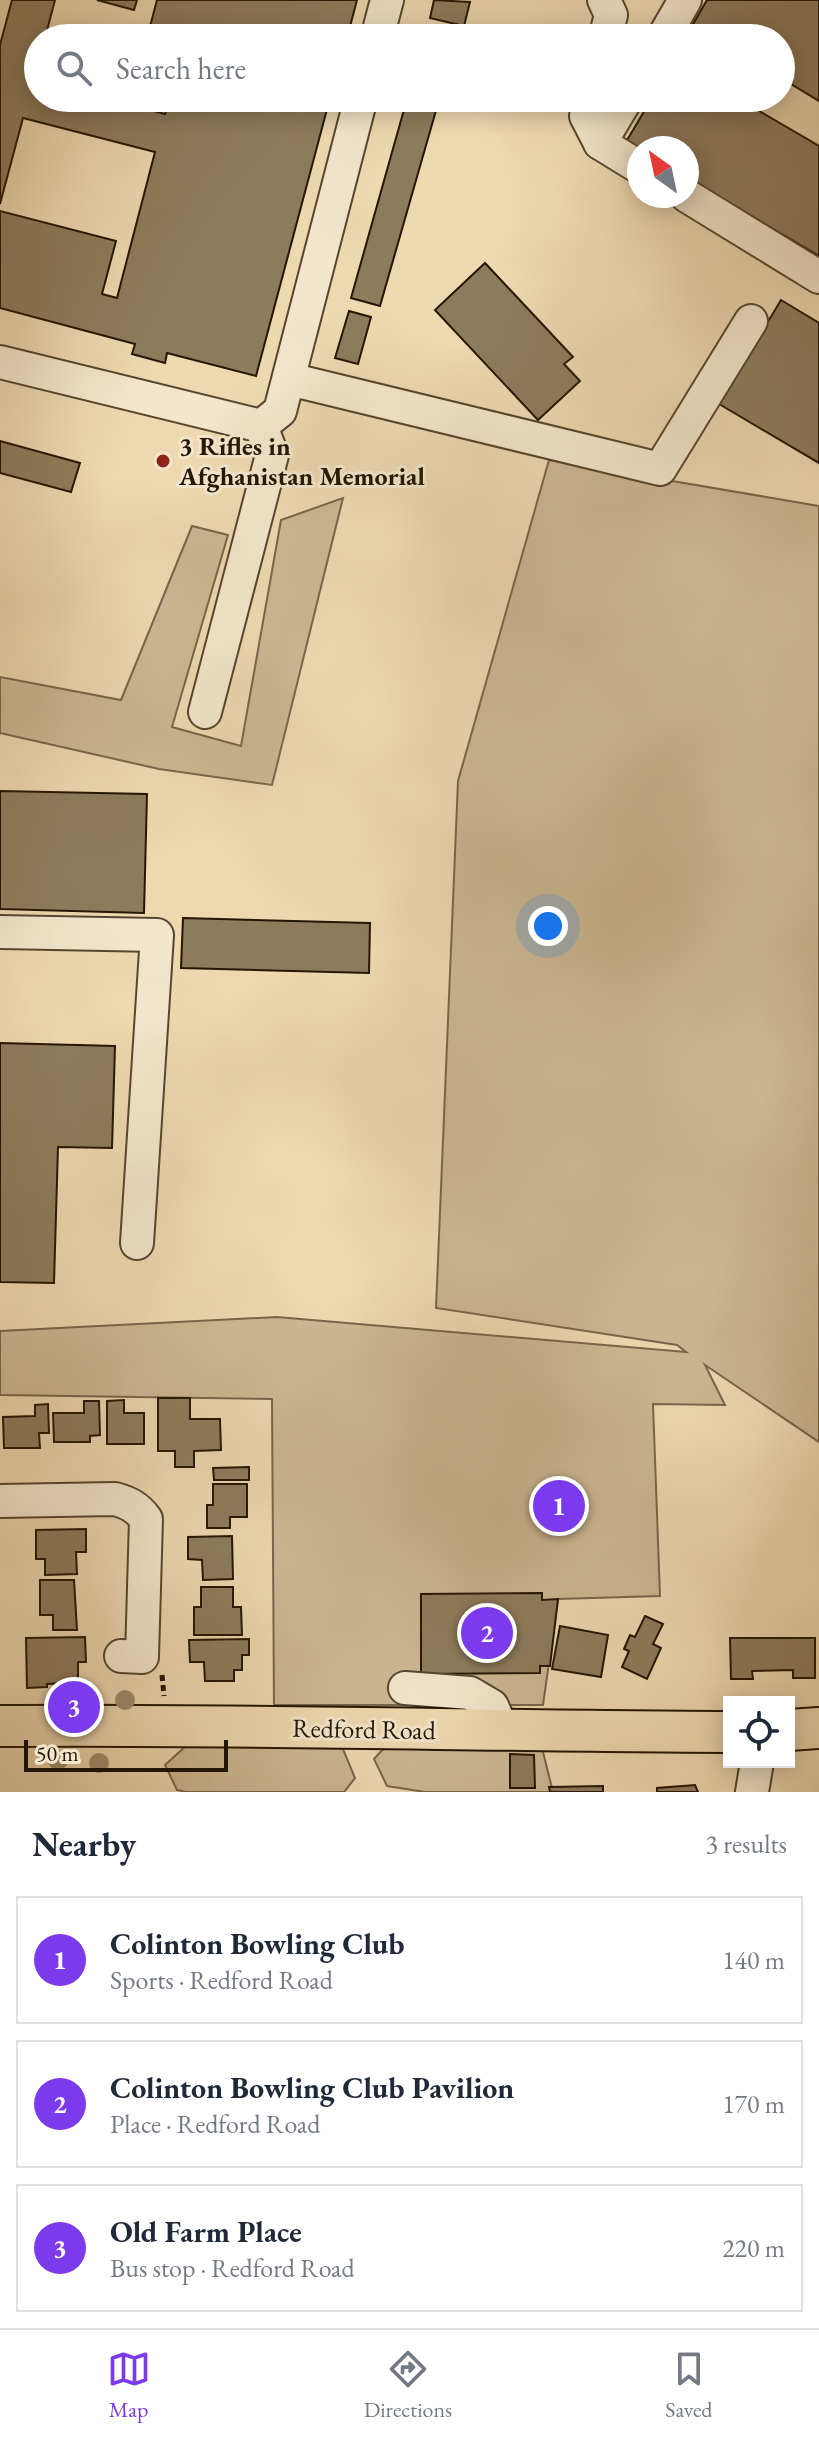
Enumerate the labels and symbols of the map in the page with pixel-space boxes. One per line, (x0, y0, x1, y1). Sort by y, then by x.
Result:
north arrow (627, 136, 699, 208)
place label: 3 Rifles in Afghanistan Memorial (178, 429, 425, 493)
marker: 3 Rifles in Afghanistan Memorial (154, 452, 172, 470)
your location (528, 906, 568, 946)
pin: 1 (533, 1476, 585, 1536)
pin: 2 (461, 1603, 513, 1663)
pin: 3 (48, 1677, 100, 1737)
street label: Redford Road (292, 1711, 437, 1747)
scale bar (24, 1736, 228, 1772)

